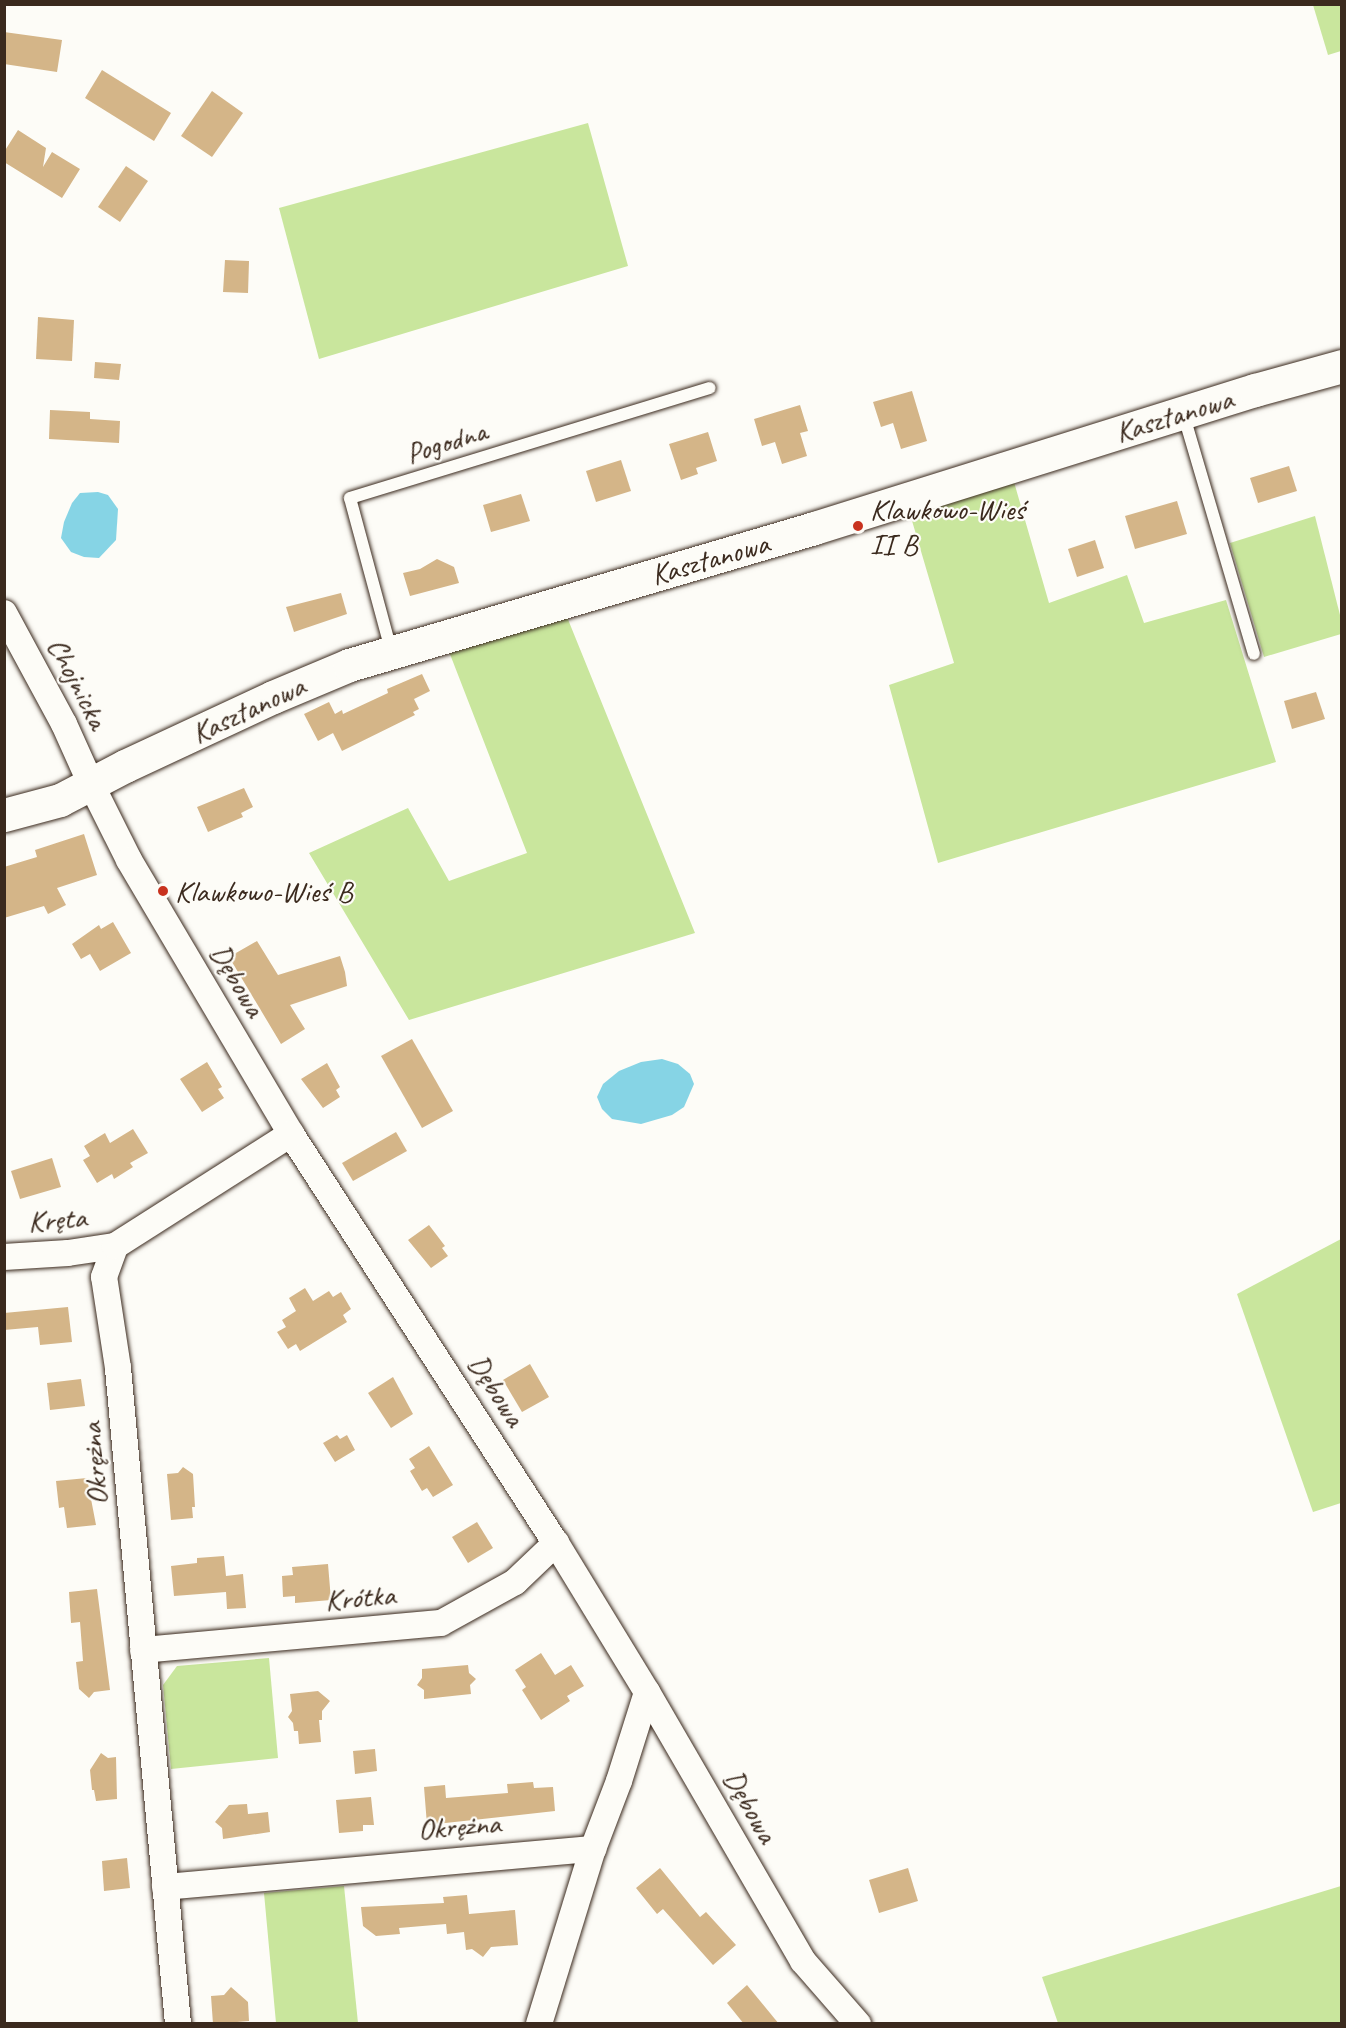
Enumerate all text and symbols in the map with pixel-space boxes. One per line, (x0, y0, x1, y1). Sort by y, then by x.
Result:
street label: Kasztanowa (1111, 380, 1237, 450)
street label: Pogodna (401, 413, 491, 471)
place label: Klawkowo-Wieś II B (870, 491, 1024, 562)
marker: Klawkowo-Wieś II B (851, 519, 865, 533)
street label: Kasztanowa (647, 525, 773, 593)
street label: Chojnicka (40, 631, 116, 735)
street label: Kasztanowa (185, 667, 311, 751)
place label: Klawkowo-Wieś B (175, 873, 352, 909)
marker: Klawkowo-Wieś B (156, 884, 170, 898)
street label: Dębowa (202, 937, 274, 1023)
street label: Kręta (26, 1199, 88, 1239)
street label: Dębowa (461, 1347, 533, 1433)
street label: Okrężna (72, 1421, 116, 1507)
street label: Krótka (323, 1576, 397, 1618)
street label: Dębowa (716, 1763, 786, 1849)
street label: Okrężna (416, 1804, 502, 1848)

